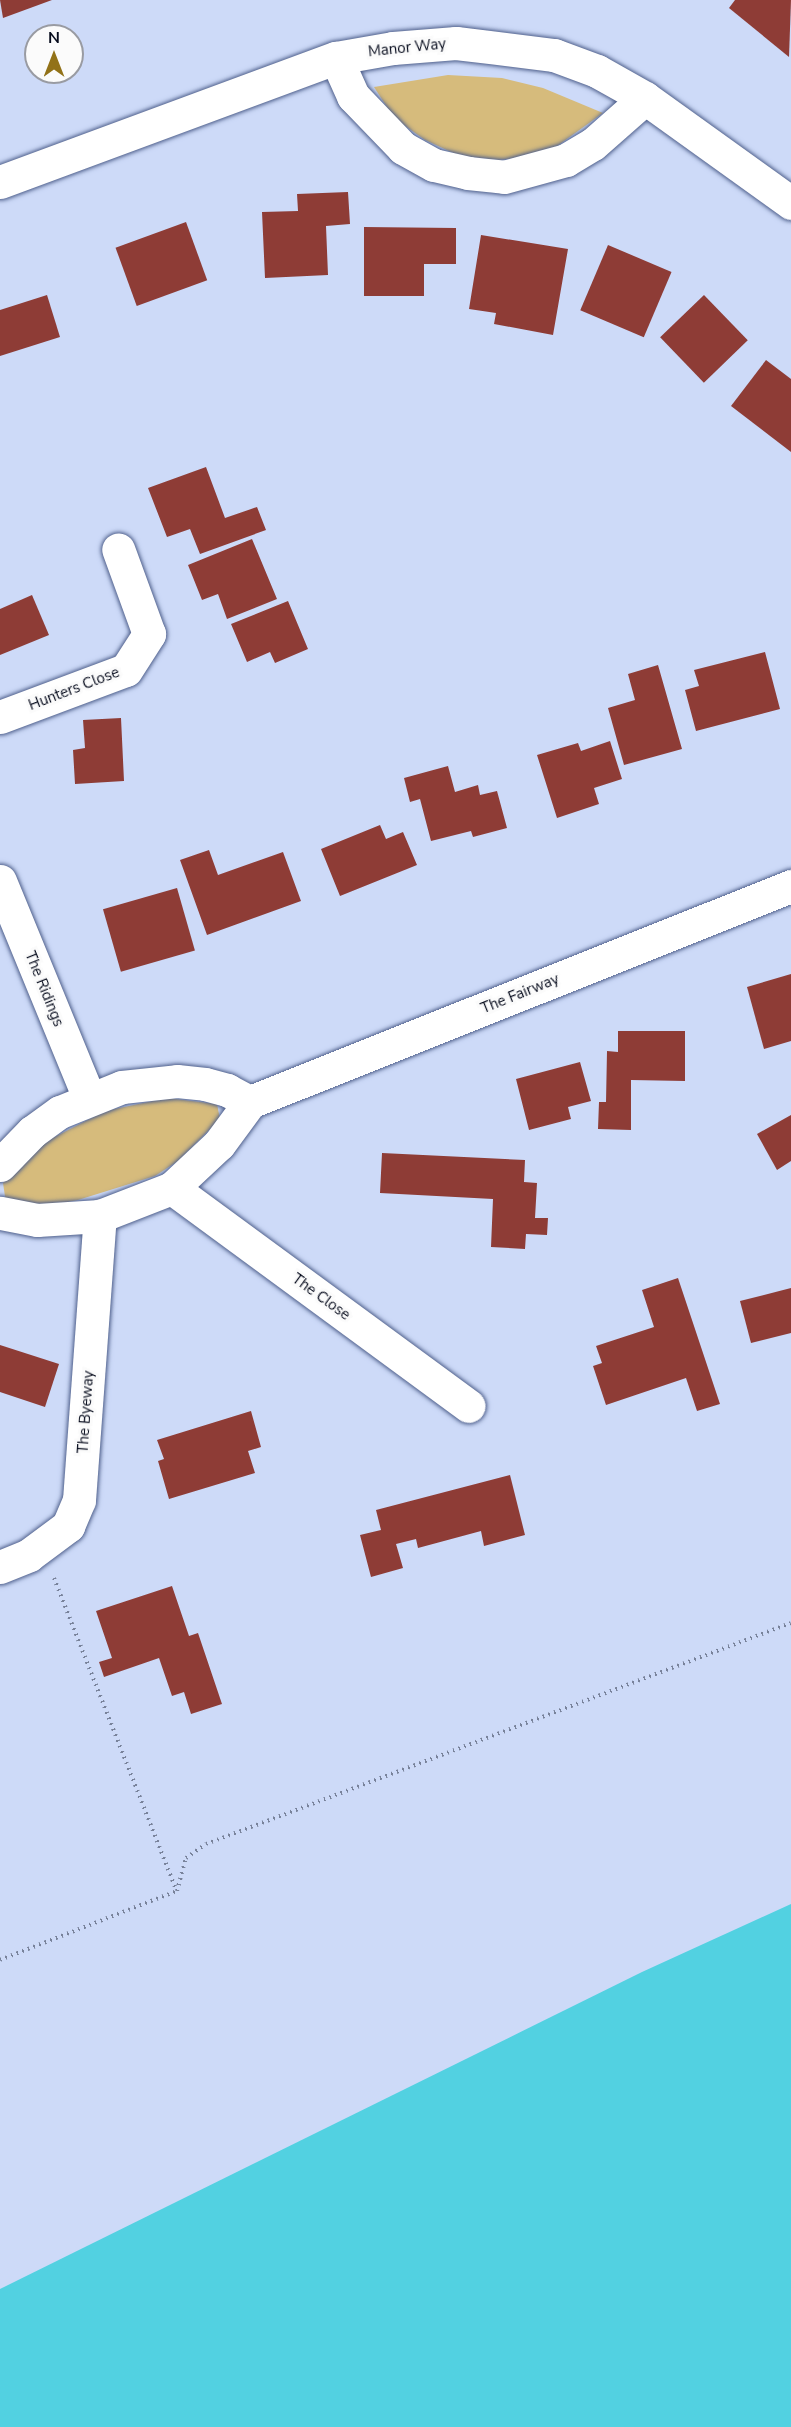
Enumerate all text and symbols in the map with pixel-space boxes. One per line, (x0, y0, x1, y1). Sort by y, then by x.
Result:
north arrow (24, 24, 84, 84)
text: N (48, 27, 60, 49)
street label: Manor Way (367, 35, 447, 61)
street label: Hunters Close (26, 663, 122, 715)
street label: The Ridings (21, 949, 67, 1029)
street label: The Fairway (478, 970, 562, 1018)
street label: The Close (288, 1270, 354, 1324)
street label: The Byeway (74, 1370, 98, 1454)

